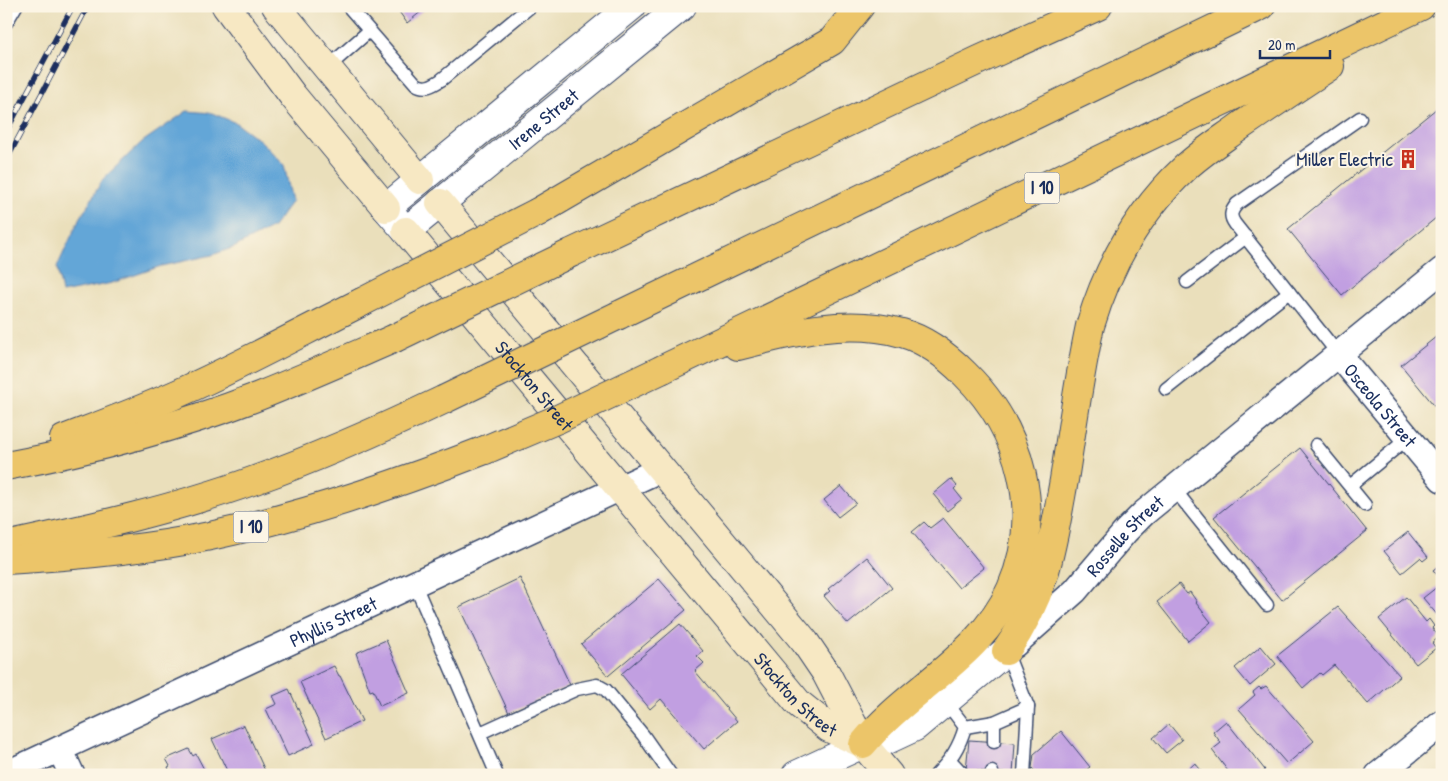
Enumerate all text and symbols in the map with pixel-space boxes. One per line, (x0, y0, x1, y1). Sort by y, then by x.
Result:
scale bar (1260, 28, 1330, 60)
text: 20 m (1268, 34, 1295, 55)
street label: Irene Street (503, 82, 585, 156)
place label: Miller Electric (1296, 146, 1394, 172)
building icon: Miller Electric (1397, 148, 1419, 170)
road number: I 10 (1024, 172, 1060, 204)
street label: Stockton Street (489, 335, 580, 436)
street label: Osceola Street (1338, 358, 1423, 453)
street label: Rosselle Street (1080, 489, 1169, 582)
road number: I 10 (234, 512, 268, 542)
street label: Phyllis Street (285, 590, 382, 653)
street label: Stockton Street (748, 647, 842, 743)

